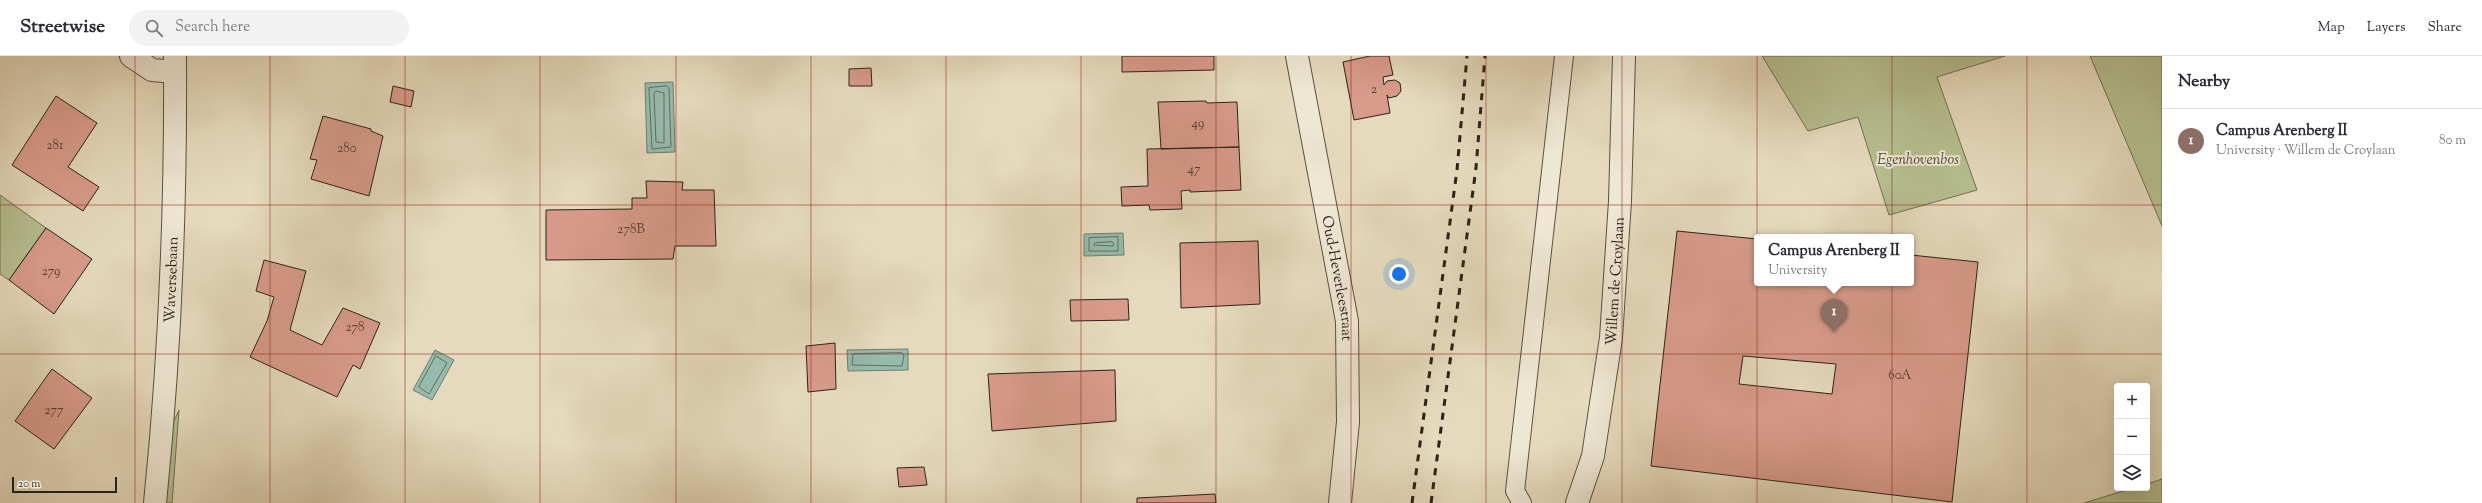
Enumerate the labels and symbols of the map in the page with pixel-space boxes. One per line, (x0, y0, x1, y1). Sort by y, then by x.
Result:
house number: 2 (1371, 81, 1377, 99)
house number: 49 (1192, 115, 1204, 133)
house number: 281 (46, 137, 64, 155)
house number: 280 (337, 140, 357, 158)
park label: Egenhovenbos (1877, 150, 1959, 171)
house number: 47 (1187, 161, 1201, 179)
street label: Oud-Heverleestraat (1315, 214, 1356, 341)
street label: Willem de Croylaan (1602, 216, 1631, 346)
house number: 278B (617, 221, 645, 239)
street label: Waversebaan (160, 236, 185, 323)
house number: 279 (42, 263, 60, 281)
your location (1389, 264, 1409, 284)
pin: 1 (1821, 299, 1847, 332)
house number: 278 (345, 319, 365, 337)
house number: 60A (1888, 367, 1912, 385)
house number: 277 (44, 402, 64, 420)
scale bar (12, 475, 117, 494)

